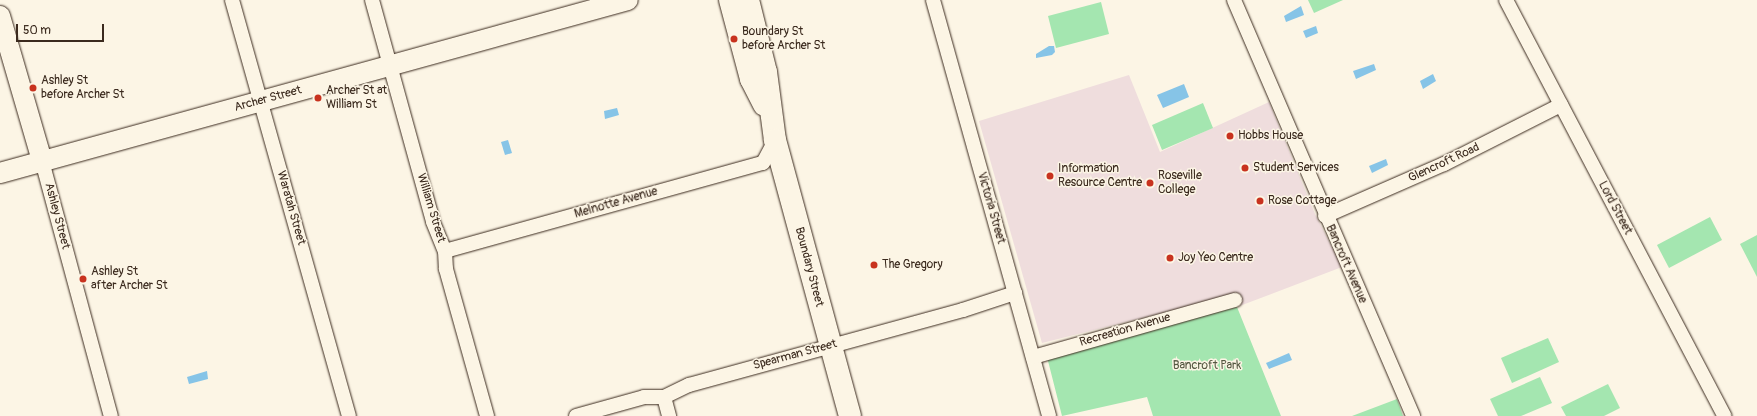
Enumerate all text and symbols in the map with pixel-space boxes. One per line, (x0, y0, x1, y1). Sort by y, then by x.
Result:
scale bar (18, 16, 106, 42)
text: 50 m (23, 23, 51, 38)
place label: Boundary St before Archer St (742, 25, 825, 53)
marker: Boundary St before Archer St (729, 34, 739, 44)
place label: Ashley St before Archer St (41, 74, 124, 102)
marker: Ashley St before Archer St (28, 83, 38, 93)
street label: Archer Street (233, 83, 303, 115)
place label: Archer St at William St (326, 84, 387, 112)
marker: Archer St at William St (313, 93, 323, 103)
place label: Hobbs House (1238, 129, 1303, 143)
marker: Hobbs House (1225, 131, 1235, 141)
street label: Glencroft Road (1406, 140, 1482, 186)
place label: Student Services (1253, 161, 1339, 175)
place label: Information Resource Centre (1058, 162, 1142, 190)
marker: Student Services (1240, 163, 1250, 173)
street label: Waratah Street (274, 169, 308, 247)
place label: Roseville College (1158, 169, 1202, 197)
street label: Victoria Street (974, 171, 1008, 245)
marker: Information Resource Centre (1045, 171, 1055, 181)
street label: William Street (414, 172, 448, 244)
marker: Roseville College (1145, 178, 1155, 188)
street label: Lord Street (1595, 179, 1635, 237)
street label: Ashley Street (41, 181, 73, 251)
street label: Melnotte Avenue (573, 184, 659, 222)
place label: Rose Cottage (1268, 194, 1336, 208)
marker: Rose Cottage (1255, 196, 1265, 206)
street label: Bancroft Avenue (1322, 222, 1370, 306)
street label: Boundary Street (791, 225, 827, 309)
place label: Joy Yeo Centre (1178, 251, 1253, 265)
marker: Joy Yeo Centre (1165, 253, 1175, 263)
place label: The Gregory (882, 258, 943, 272)
marker: The Gregory (869, 260, 879, 270)
place label: Ashley St after Archer St (91, 265, 168, 293)
marker: Ashley St after Archer St (78, 274, 88, 284)
street label: Recreation Avenue (1078, 310, 1172, 350)
street label: Spearman Street (751, 337, 839, 373)
park label: Bancroft Park (1173, 359, 1241, 373)

